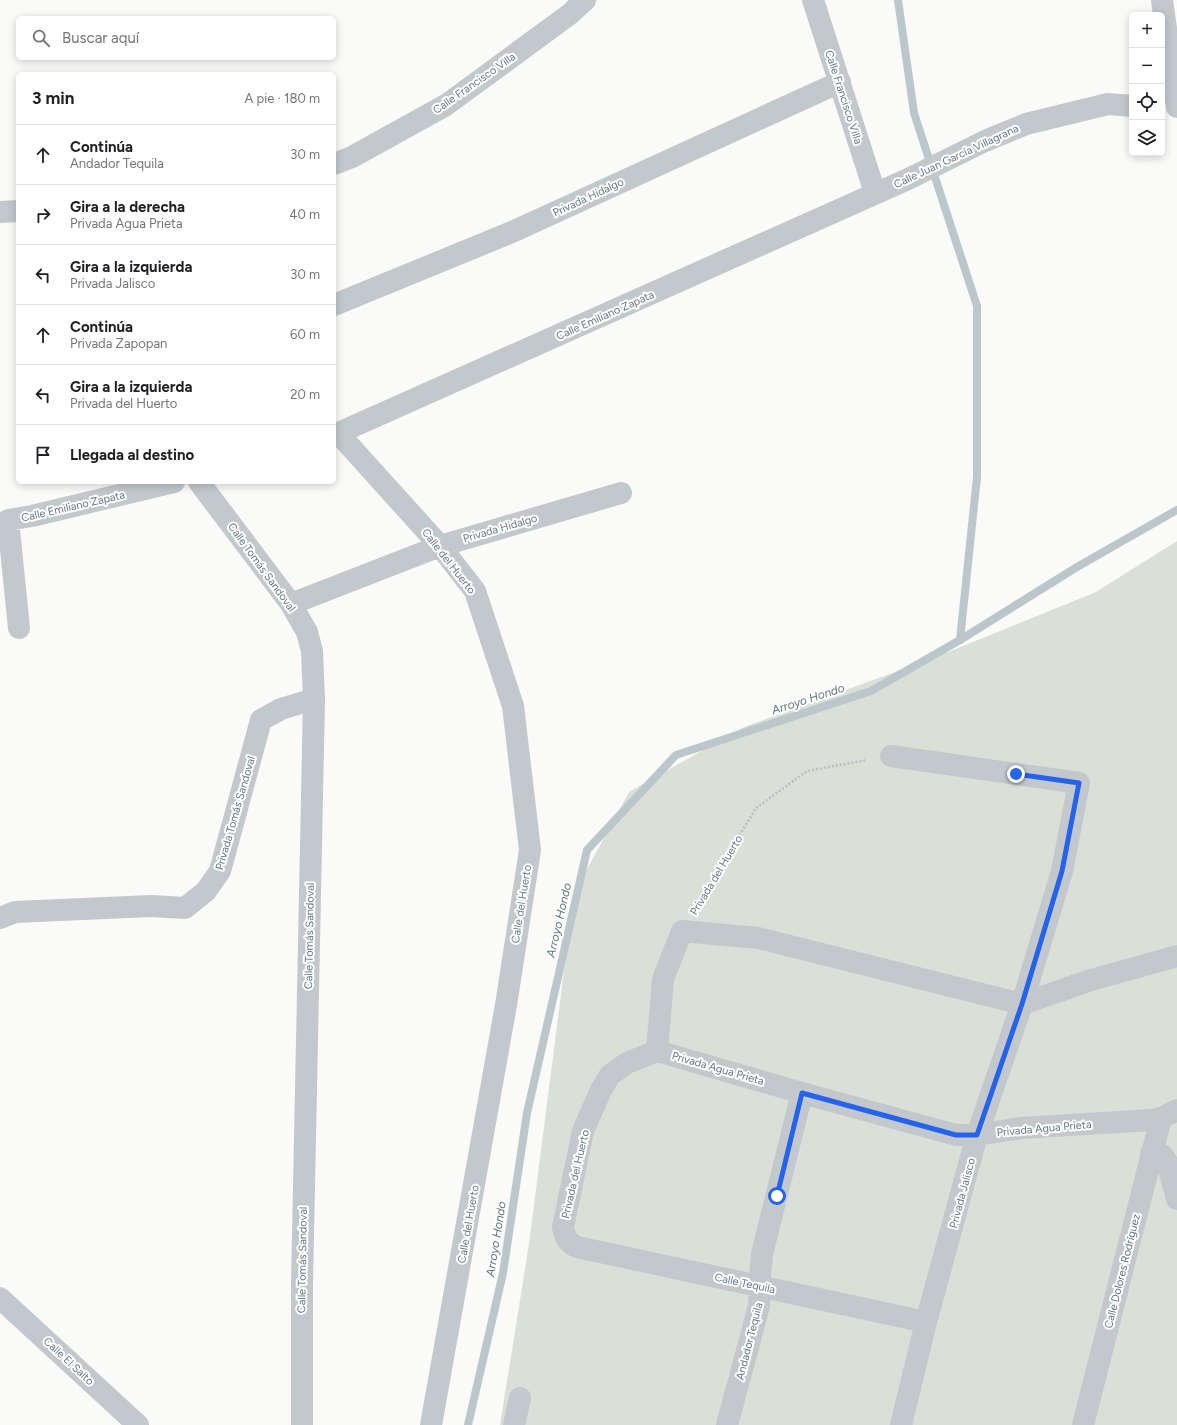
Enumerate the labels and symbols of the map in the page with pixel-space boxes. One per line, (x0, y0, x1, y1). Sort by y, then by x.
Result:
street label: Calle Francisco Villa (822, 49, 865, 146)
street label: Calle Francisco Villa (431, 50, 518, 117)
street label: Calle Juan García Villagrana (892, 122, 1021, 191)
street label: Privada Hidalgo (551, 175, 626, 220)
street label: Calle Emiliano Zapata (554, 288, 656, 343)
street label: Calle Emiliano Zapata (20, 488, 126, 525)
street label: Privada Hidalgo (461, 512, 539, 545)
street label: Calle Tomás Sandoval (225, 520, 298, 614)
street label: Calle del Huerto (419, 526, 478, 597)
water label: Arroyo Hondo (769, 681, 846, 718)
street label: Privada Tomás Sandoval (213, 755, 258, 872)
route end (1007, 765, 1025, 783)
street label: Privada del Huerto (687, 833, 745, 918)
street label: Calle del Huerto (509, 864, 534, 944)
water label: Arroyo Hondo (543, 881, 574, 960)
street label: Calle Tomás Sandoval (302, 883, 317, 989)
street label: Privada Agua Prieta (670, 1049, 765, 1088)
street label: Privada Agua Prieta (996, 1118, 1092, 1139)
street label: Privada del Huerto (559, 1128, 592, 1220)
street label: Privada Jalisco (947, 1157, 978, 1230)
street label: Calle del Huerto (455, 1184, 482, 1264)
route start (768, 1187, 786, 1205)
water label: Arroyo Hondo (483, 1200, 509, 1279)
street label: Calle Tomás Sandoval (295, 1207, 310, 1313)
street label: Calle Dolores Rodríguez (1102, 1213, 1143, 1330)
street label: Calle Tequila (713, 1271, 776, 1296)
street label: Andador Tequila (734, 1301, 765, 1381)
street label: Calle El Salto (41, 1335, 97, 1388)

